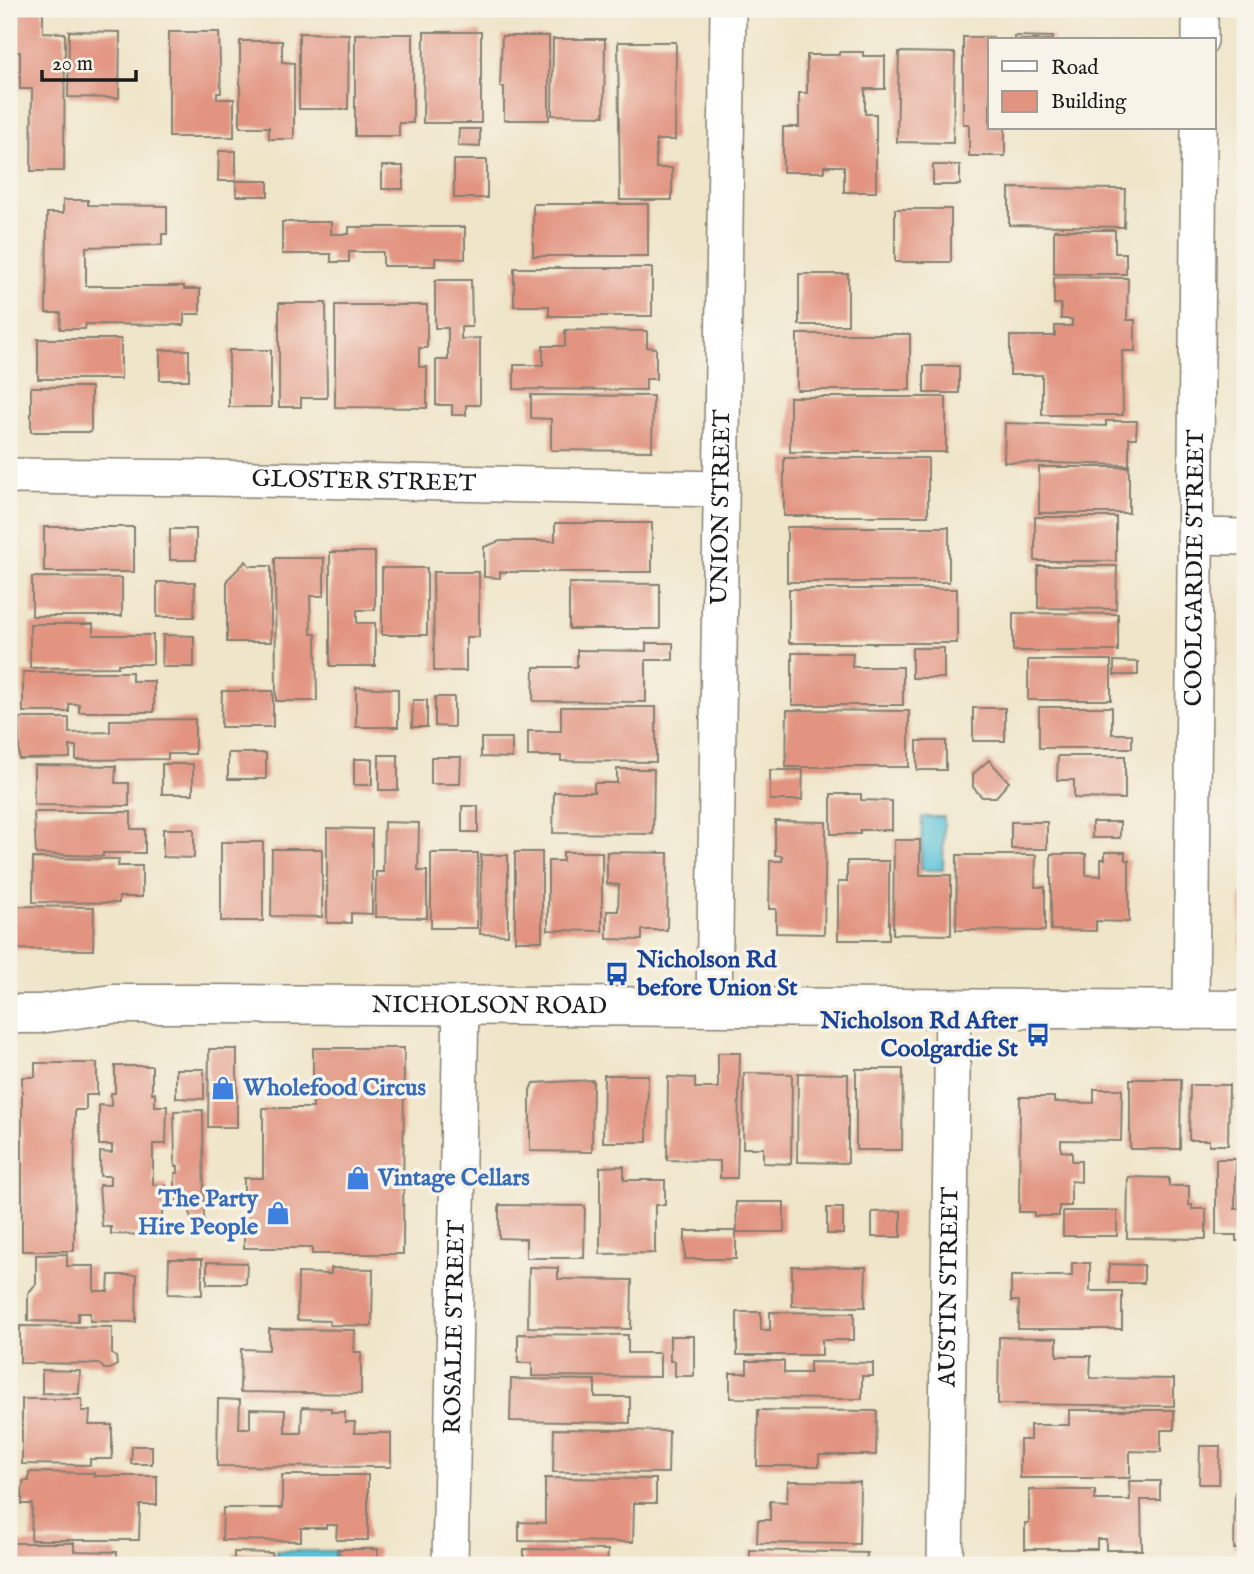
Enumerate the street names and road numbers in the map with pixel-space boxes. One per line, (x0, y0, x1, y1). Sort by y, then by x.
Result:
street label: UNION STREET (704, 409, 738, 605)
street label: COOLGARDIE STREET (1178, 429, 1212, 707)
street label: GLOSTER STREET (251, 463, 477, 499)
street label: NICHOLSON ROAD (371, 989, 607, 1022)
street label: AUSTIN STREET (932, 1186, 966, 1388)
street label: ROSALIE STREET (437, 1219, 472, 1434)

